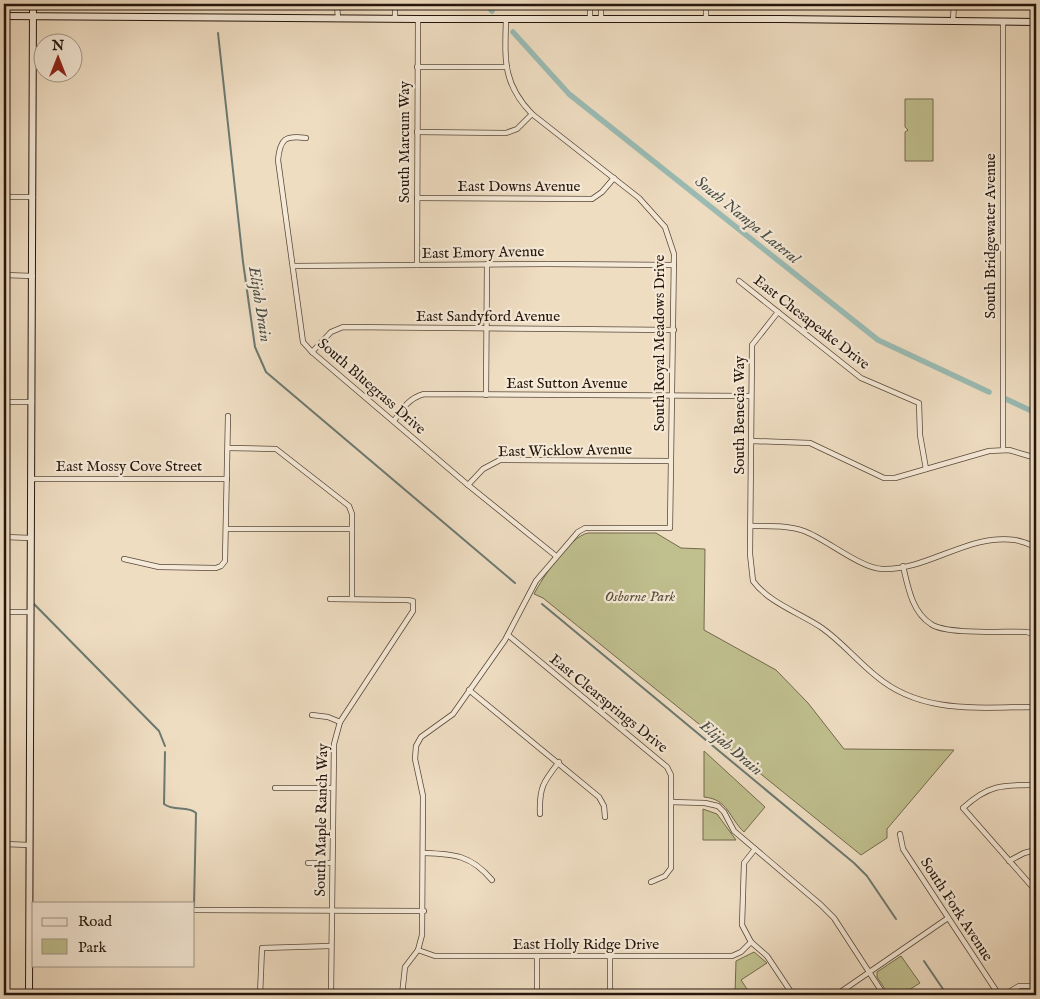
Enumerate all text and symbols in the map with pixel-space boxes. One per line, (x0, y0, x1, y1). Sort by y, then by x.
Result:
north arrow (32, 32, 82, 82)
text: N (51, 37, 64, 55)
street label: South Marcum Way (395, 80, 414, 203)
street label: South Bridgewater Avenue (981, 153, 1000, 319)
water label: South Nampa Lateral (690, 172, 804, 270)
street label: East Downs Avenue (458, 177, 580, 196)
street label: East Emory Avenue (422, 242, 545, 263)
street label: South Royal Meadows Drive (650, 254, 669, 431)
water label: Elijah Drain (243, 264, 275, 344)
street label: East Chesapeake Drive (750, 271, 874, 374)
street label: East Sandyford Avenue (416, 307, 560, 326)
street label: South Bluegrass Drive (314, 334, 430, 439)
street label: South Benecia Way (730, 355, 749, 474)
street label: East Sutton Avenue (506, 374, 628, 393)
street label: East Wicklow Avenue (498, 440, 632, 461)
street label: East Mossy Cove Street (56, 457, 202, 476)
park label: Osborne Park (605, 587, 675, 606)
street label: East Clearsprings Drive (546, 650, 672, 757)
water label: Elijah Drain (694, 716, 766, 781)
street label: South Maple Ranch Way (311, 743, 332, 897)
street label: South Fork Avenue (916, 854, 997, 965)
legend (32, 902, 195, 966)
text: Road (78, 912, 113, 931)
street label: East Holly Ridge Drive (513, 935, 659, 954)
text: Park (78, 938, 108, 957)

